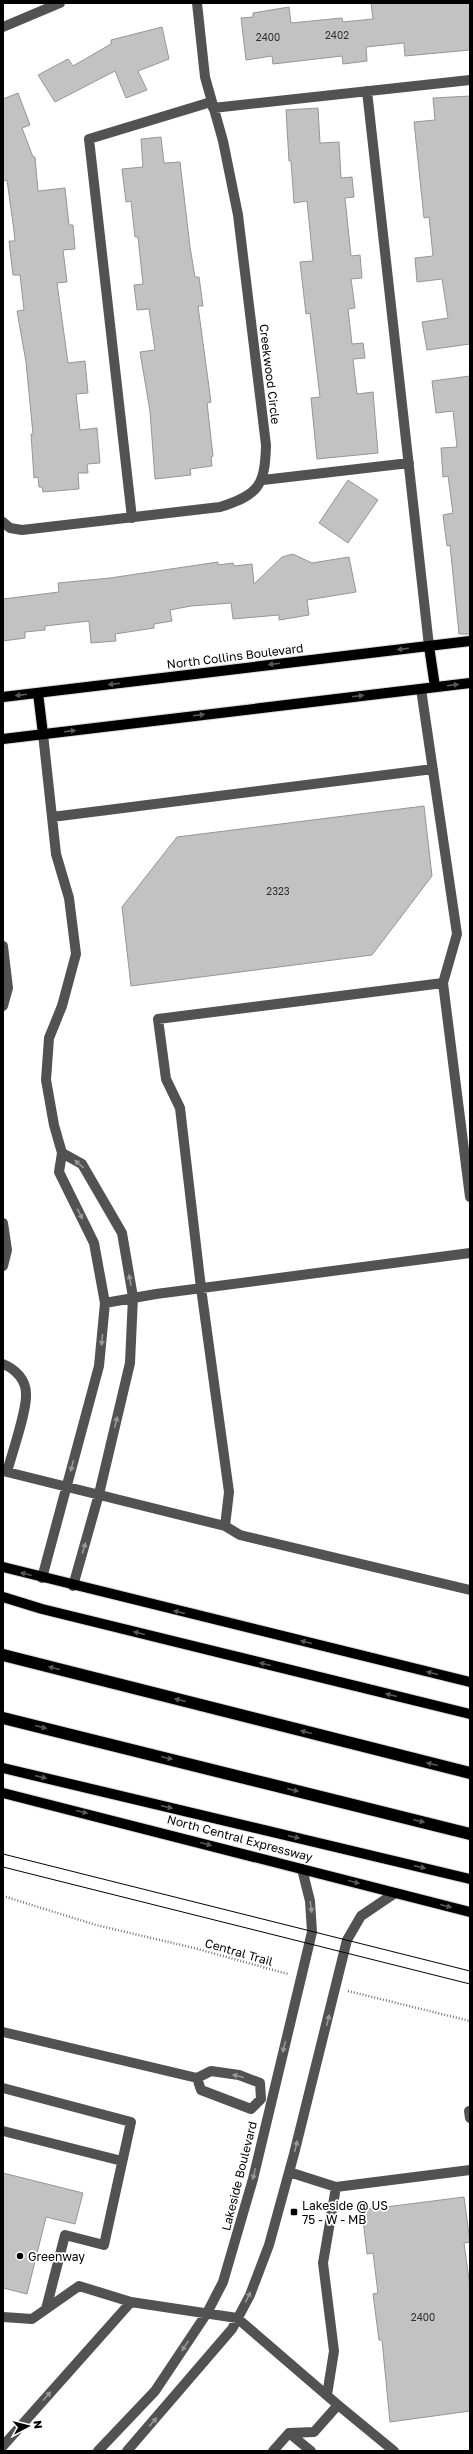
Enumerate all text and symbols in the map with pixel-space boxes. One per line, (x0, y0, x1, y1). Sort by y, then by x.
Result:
house number: 2402 (325, 29, 349, 41)
house number: 2400 (256, 31, 280, 43)
street label: Creekwood Circle (256, 323, 284, 425)
street label: North Collins Boulevard (166, 640, 304, 672)
one-way arrow (397, 646, 410, 652)
one-way arrow (268, 661, 280, 668)
one-way arrow (108, 680, 120, 687)
one-way arrow (446, 682, 459, 688)
one-way arrow (15, 692, 27, 698)
one-way arrow (352, 693, 364, 699)
one-way arrow (193, 712, 205, 719)
one-way arrow (63, 728, 76, 734)
house number: 2323 (266, 885, 290, 897)
one-way arrow (74, 1159, 84, 1168)
one-way arrow (77, 1209, 83, 1220)
one-way arrow (127, 1274, 133, 1286)
one-way arrow (98, 1334, 105, 1346)
one-way arrow (114, 1416, 120, 1429)
one-way arrow (69, 1460, 75, 1472)
one-way arrow (81, 1542, 87, 1554)
one-way arrow (20, 1570, 32, 1576)
one-way arrow (173, 1608, 186, 1614)
one-way arrow (133, 1630, 145, 1636)
one-way arrow (300, 1639, 312, 1645)
one-way arrow (259, 1660, 271, 1666)
one-way arrow (48, 1665, 60, 1671)
one-way arrow (426, 1670, 438, 1676)
one-way arrow (385, 1691, 398, 1697)
one-way arrow (174, 1697, 186, 1703)
one-way arrow (35, 1724, 47, 1730)
one-way arrow (300, 1728, 312, 1734)
one-way arrow (161, 1756, 173, 1762)
one-way arrow (426, 1760, 438, 1766)
one-way arrow (35, 1774, 47, 1780)
one-way arrow (287, 1787, 299, 1793)
one-way arrow (162, 1804, 174, 1810)
one-way arrow (76, 1809, 88, 1815)
street label: North Central Expressway (166, 1811, 315, 1865)
one-way arrow (414, 1818, 426, 1824)
one-way arrow (288, 1835, 300, 1841)
one-way arrow (200, 1841, 212, 1847)
one-way arrow (414, 1865, 426, 1871)
one-way arrow (348, 1879, 360, 1885)
one-way arrow (308, 1901, 314, 1913)
one-way arrow (440, 1903, 452, 1909)
street label: Central Trail (203, 1935, 275, 1969)
one-way arrow (326, 2014, 332, 2026)
one-way arrow (280, 2041, 286, 2053)
one-way arrow (232, 2072, 244, 2078)
street label: Lakeside Boulevard (218, 2120, 260, 2232)
one-way arrow (293, 2140, 299, 2152)
one-way arrow (251, 2168, 257, 2180)
place label: Lakeside @ US 75 - W - MB (302, 2198, 388, 2227)
marker: Lakeside @ US 75 - W - MB (289, 2207, 299, 2217)
place label: Greenway (28, 2249, 85, 2264)
marker: Greenway (15, 2251, 25, 2261)
one-way arrow (245, 2291, 251, 2302)
house number: 2400 (411, 2311, 435, 2323)
one-way arrow (182, 2340, 189, 2351)
one-way arrow (43, 2391, 52, 2401)
north arrow (8, 2406, 48, 2446)
one-way arrow (149, 2416, 158, 2427)
text: N (31, 2420, 45, 2430)

